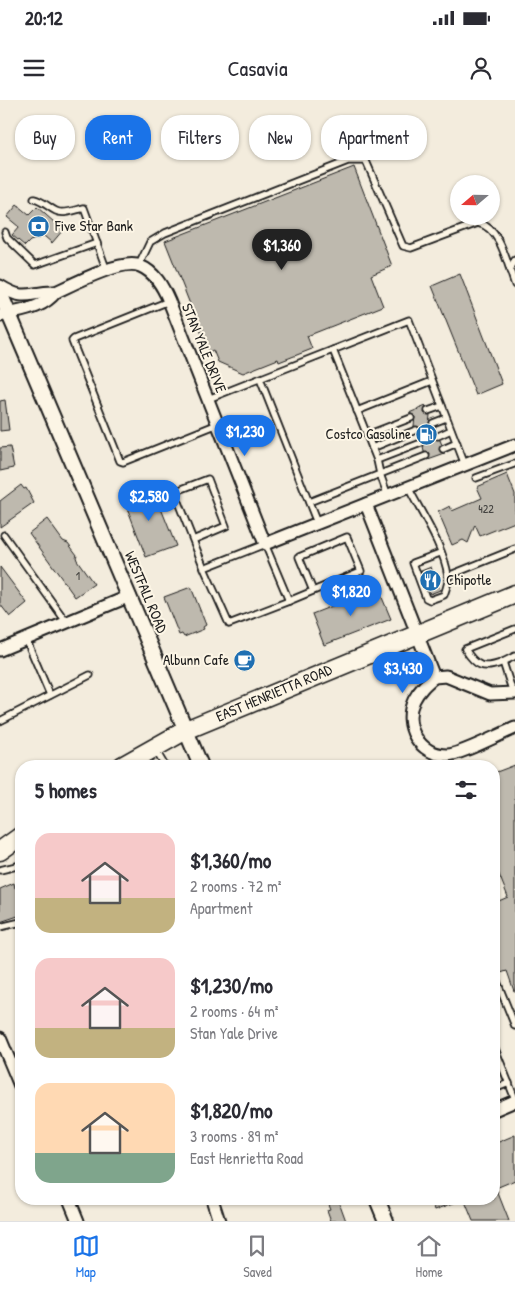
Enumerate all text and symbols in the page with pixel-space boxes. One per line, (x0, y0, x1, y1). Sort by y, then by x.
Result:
text: 20:12 (25, 5, 63, 31)
text: Casavia (227, 53, 288, 83)
icon: menu (20, 54, 48, 82)
icon: person (467, 54, 495, 82)
chip: Buy (15, 115, 75, 160)
chip: Rent (85, 115, 151, 160)
chip: Filters (161, 115, 239, 160)
chip: New (249, 115, 311, 160)
chip: Apartment (321, 115, 427, 160)
north arrow (450, 175, 500, 225)
map controls (450, 175, 500, 225)
bank icon: Five Star Bank (27, 214, 51, 238)
place label: Five Star Bank (54, 215, 133, 236)
pin: $1,360 (241, 228, 323, 271)
text: $1,360 (263, 234, 301, 256)
street label: STAN YALE DRIVE (177, 300, 232, 396)
pin: $1,230 (204, 414, 286, 457)
text: $1,230 (226, 420, 264, 442)
fuel station icon: Costco Gasoline (415, 422, 439, 446)
place label: Costco Gasoline (325, 423, 411, 444)
pin: $2,580 (108, 480, 190, 522)
text: $2,580 (129, 485, 169, 507)
house number: 422 (478, 500, 494, 517)
street label: WESTFALL ROAD (120, 548, 173, 637)
house number: 1 (76, 567, 80, 584)
restaurant icon: Chipotle (418, 568, 442, 592)
place label: Chipotle (446, 569, 491, 590)
pin: $1,820 (310, 574, 392, 617)
text: $1,820 (332, 580, 370, 602)
cafe icon: Albunn Cafe (233, 648, 257, 672)
place label: Albunn Cafe (163, 649, 229, 670)
pin: $3,430 (362, 652, 444, 694)
text: $3,430 (384, 657, 422, 679)
street label: EAST HENRIETTA ROAD (212, 658, 336, 726)
text: 5 homes (35, 776, 97, 805)
icon: filters (452, 776, 480, 804)
text: $1,360/mo (190, 846, 271, 875)
icon: home (75, 853, 135, 913)
text: 2 rooms · 72 m² (190, 875, 281, 897)
text: Apartment (190, 897, 253, 919)
text: $1,230/mo (190, 971, 273, 1000)
icon: home (75, 978, 135, 1038)
text: 2 rooms · 64 m² (190, 1000, 278, 1022)
text: Stan Yale Drive (190, 1022, 278, 1044)
text: $1,820/mo (190, 1096, 272, 1125)
icon: home (75, 1103, 135, 1163)
text: 3 rooms · 89 m² (190, 1125, 279, 1147)
text: East Henrietta Road (190, 1147, 303, 1169)
tab: Map (72, 1232, 100, 1281)
tab: Saved (243, 1232, 272, 1281)
tab: Home (415, 1232, 443, 1281)

